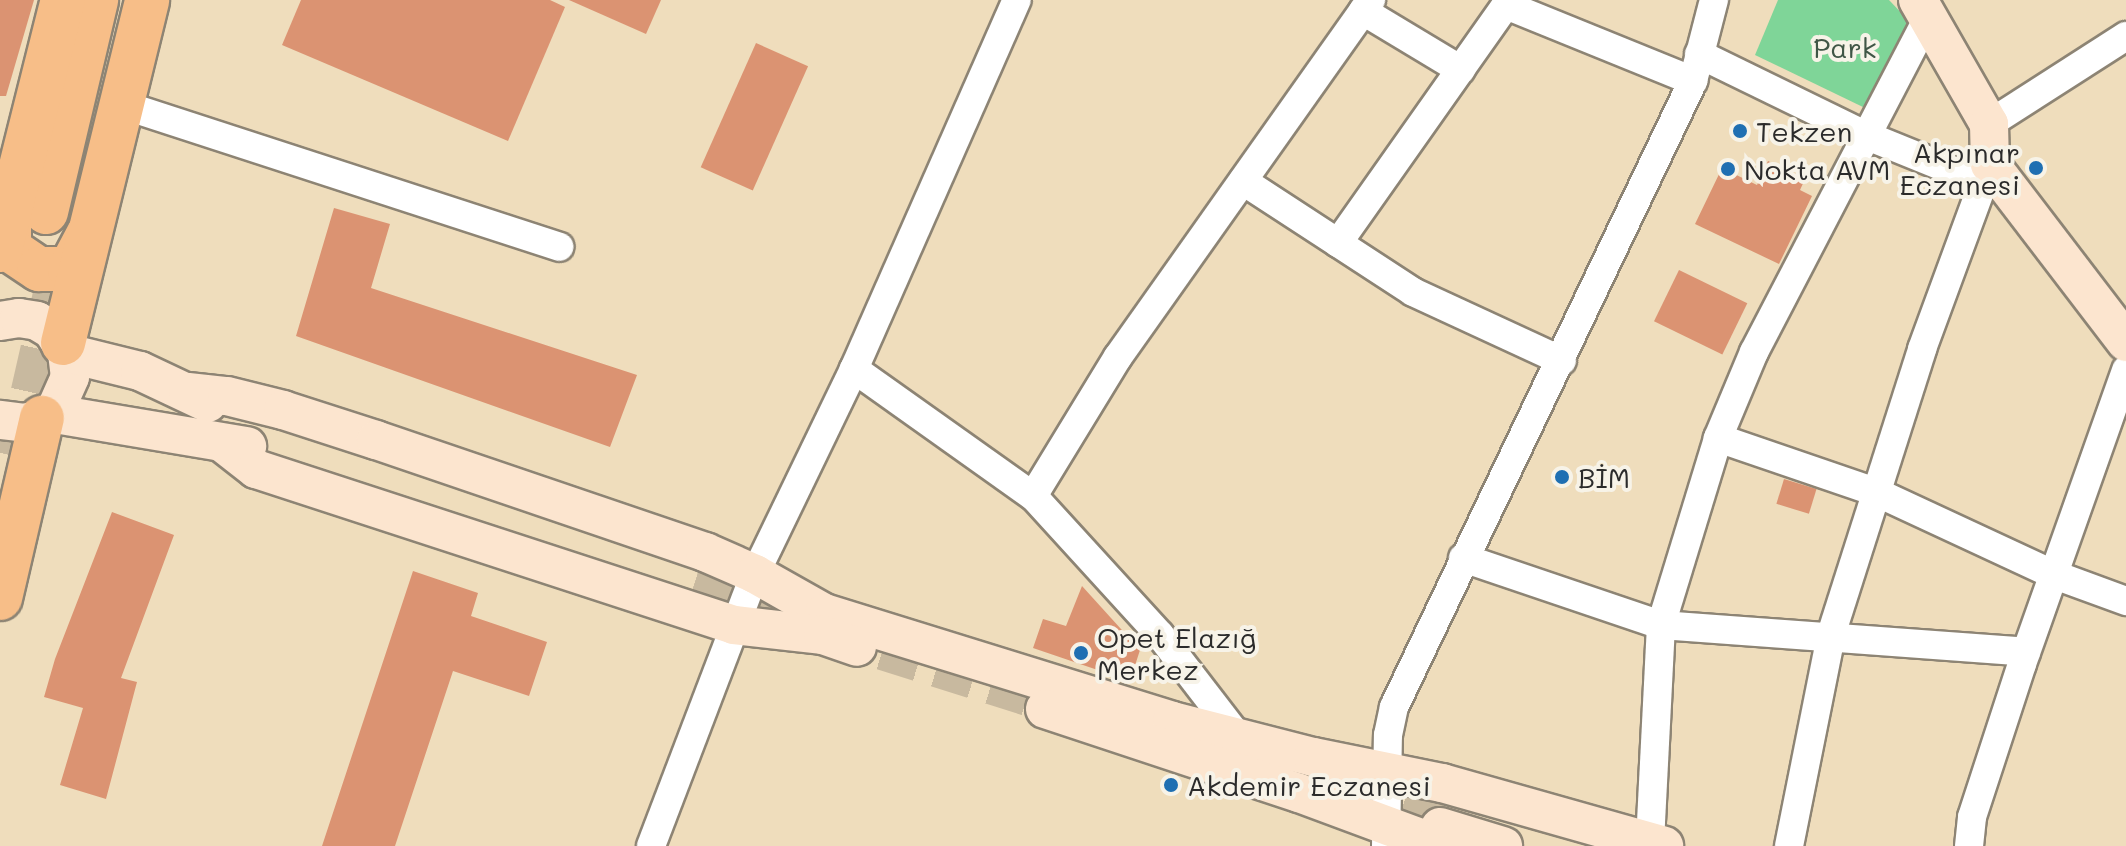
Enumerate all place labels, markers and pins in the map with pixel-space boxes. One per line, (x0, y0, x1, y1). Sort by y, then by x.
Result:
place label: Tekzen (1756, 114, 1852, 148)
marker: Tekzen (1731, 122, 1749, 140)
place label: Akpınar Eczanesi (1899, 135, 2020, 201)
place label: Nokta AVM (1744, 152, 1890, 186)
marker: Akpınar Eczanesi (2027, 159, 2045, 177)
marker: Nokta AVM (1719, 160, 1737, 178)
place label: BİM (1578, 460, 1630, 494)
marker: BİM (1553, 468, 1571, 486)
place label: Opet Elazığ Merkez (1097, 620, 1256, 686)
marker: Opet Elazığ Merkez (1072, 644, 1090, 662)
place label: Akdemir Eczanesi (1187, 768, 1431, 802)
marker: Akdemir Eczanesi (1162, 776, 1180, 794)

